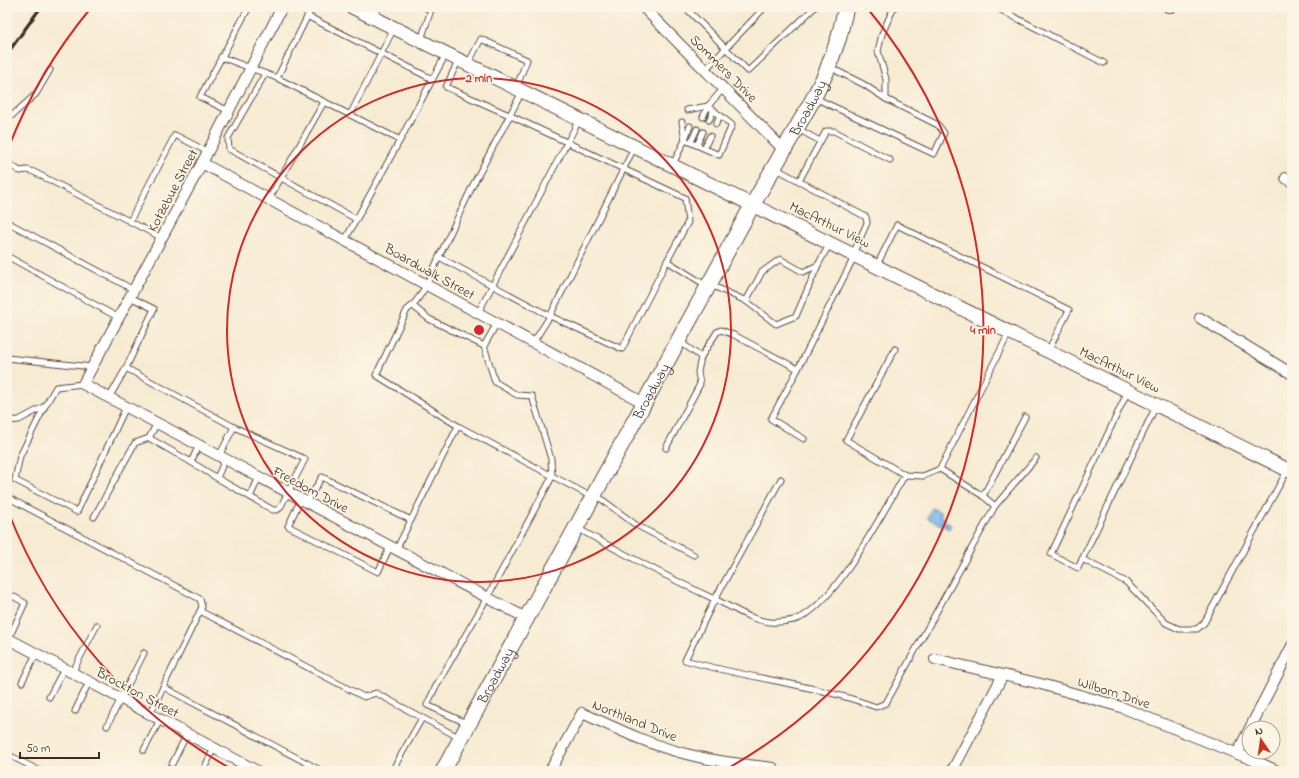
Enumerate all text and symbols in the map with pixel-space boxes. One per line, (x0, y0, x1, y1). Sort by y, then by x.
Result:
street label: Sommers Drive (684, 30, 762, 108)
text: 2 min (465, 70, 492, 88)
street label: Broadway (785, 77, 834, 141)
street label: Kotzebue Street (143, 145, 204, 236)
street label: MacArthur View (785, 197, 873, 254)
street label: Boardwalk Street (379, 238, 479, 306)
text: 4 min (969, 322, 996, 340)
centre of rings (472, 323, 486, 337)
street label: MacArthur View (1075, 342, 1163, 399)
street label: Broadway (628, 360, 677, 424)
street label: Freedom Drive (268, 461, 353, 520)
street label: Broadway (472, 644, 521, 709)
street label: Brockton Street (91, 662, 183, 724)
street label: Wilborn Drive (1075, 672, 1153, 715)
street label: Northland Drive (589, 695, 681, 748)
north arrow (1241, 720, 1281, 760)
text: N (1254, 723, 1264, 740)
scale bar (20, 734, 99, 760)
text: 50 m (26, 740, 50, 758)

